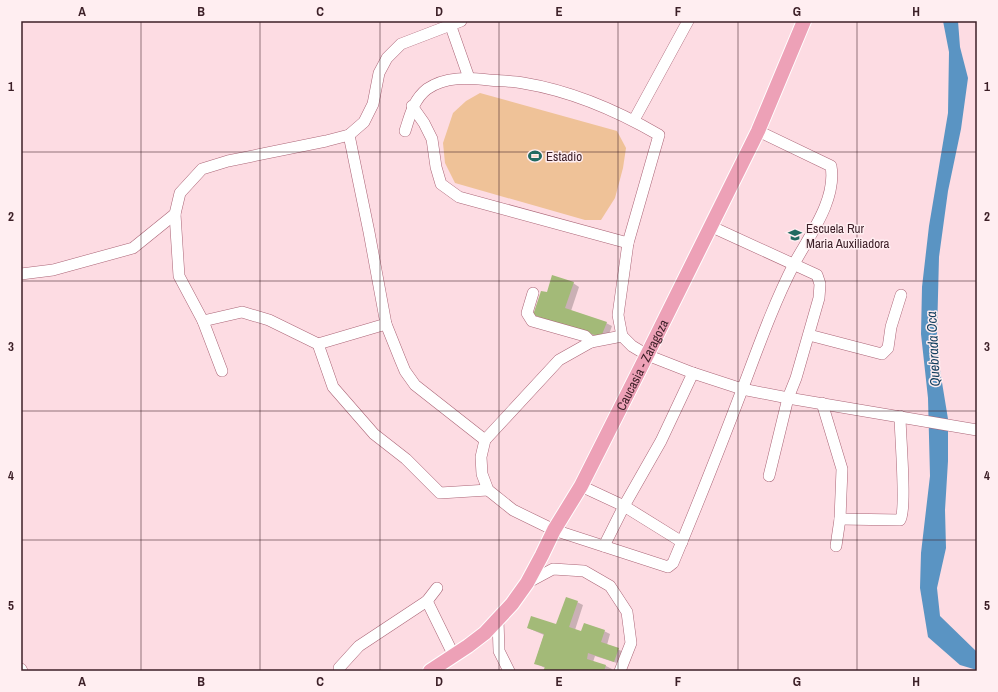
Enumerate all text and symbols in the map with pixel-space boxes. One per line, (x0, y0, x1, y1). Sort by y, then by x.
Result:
text: A (78, 3, 86, 20)
text: B (197, 3, 205, 20)
text: C (316, 3, 324, 20)
text: D (435, 3, 443, 20)
text: E (555, 3, 563, 20)
text: F (675, 3, 682, 20)
text: G (793, 3, 801, 20)
text: H (912, 3, 920, 20)
text: 1 (8, 78, 14, 95)
text: 1 (984, 78, 990, 95)
sports icon: Estadio (527, 148, 543, 164)
place label: Estadio (546, 148, 582, 165)
text: 2 (8, 208, 14, 225)
text: 2 (984, 208, 990, 225)
place label: Escuela Rur Maria Auxiliadora (806, 220, 890, 252)
school or university icon: Escuela Rur Maria Auxiliadora (787, 227, 803, 243)
water label: Quebrada Oca (922, 311, 944, 387)
street label: Caucasia - Zaragoza (612, 316, 672, 413)
text: 3 (8, 338, 14, 355)
text: 3 (984, 338, 990, 355)
text: 4 (8, 467, 14, 484)
text: 4 (984, 467, 990, 484)
text: 5 (8, 597, 14, 614)
text: 5 (984, 597, 990, 614)
text: A (78, 673, 86, 690)
text: B (197, 673, 205, 690)
text: C (316, 673, 324, 690)
text: D (435, 673, 443, 690)
text: E (555, 673, 563, 690)
text: F (675, 673, 682, 690)
text: G (793, 673, 801, 690)
text: H (912, 673, 920, 690)

